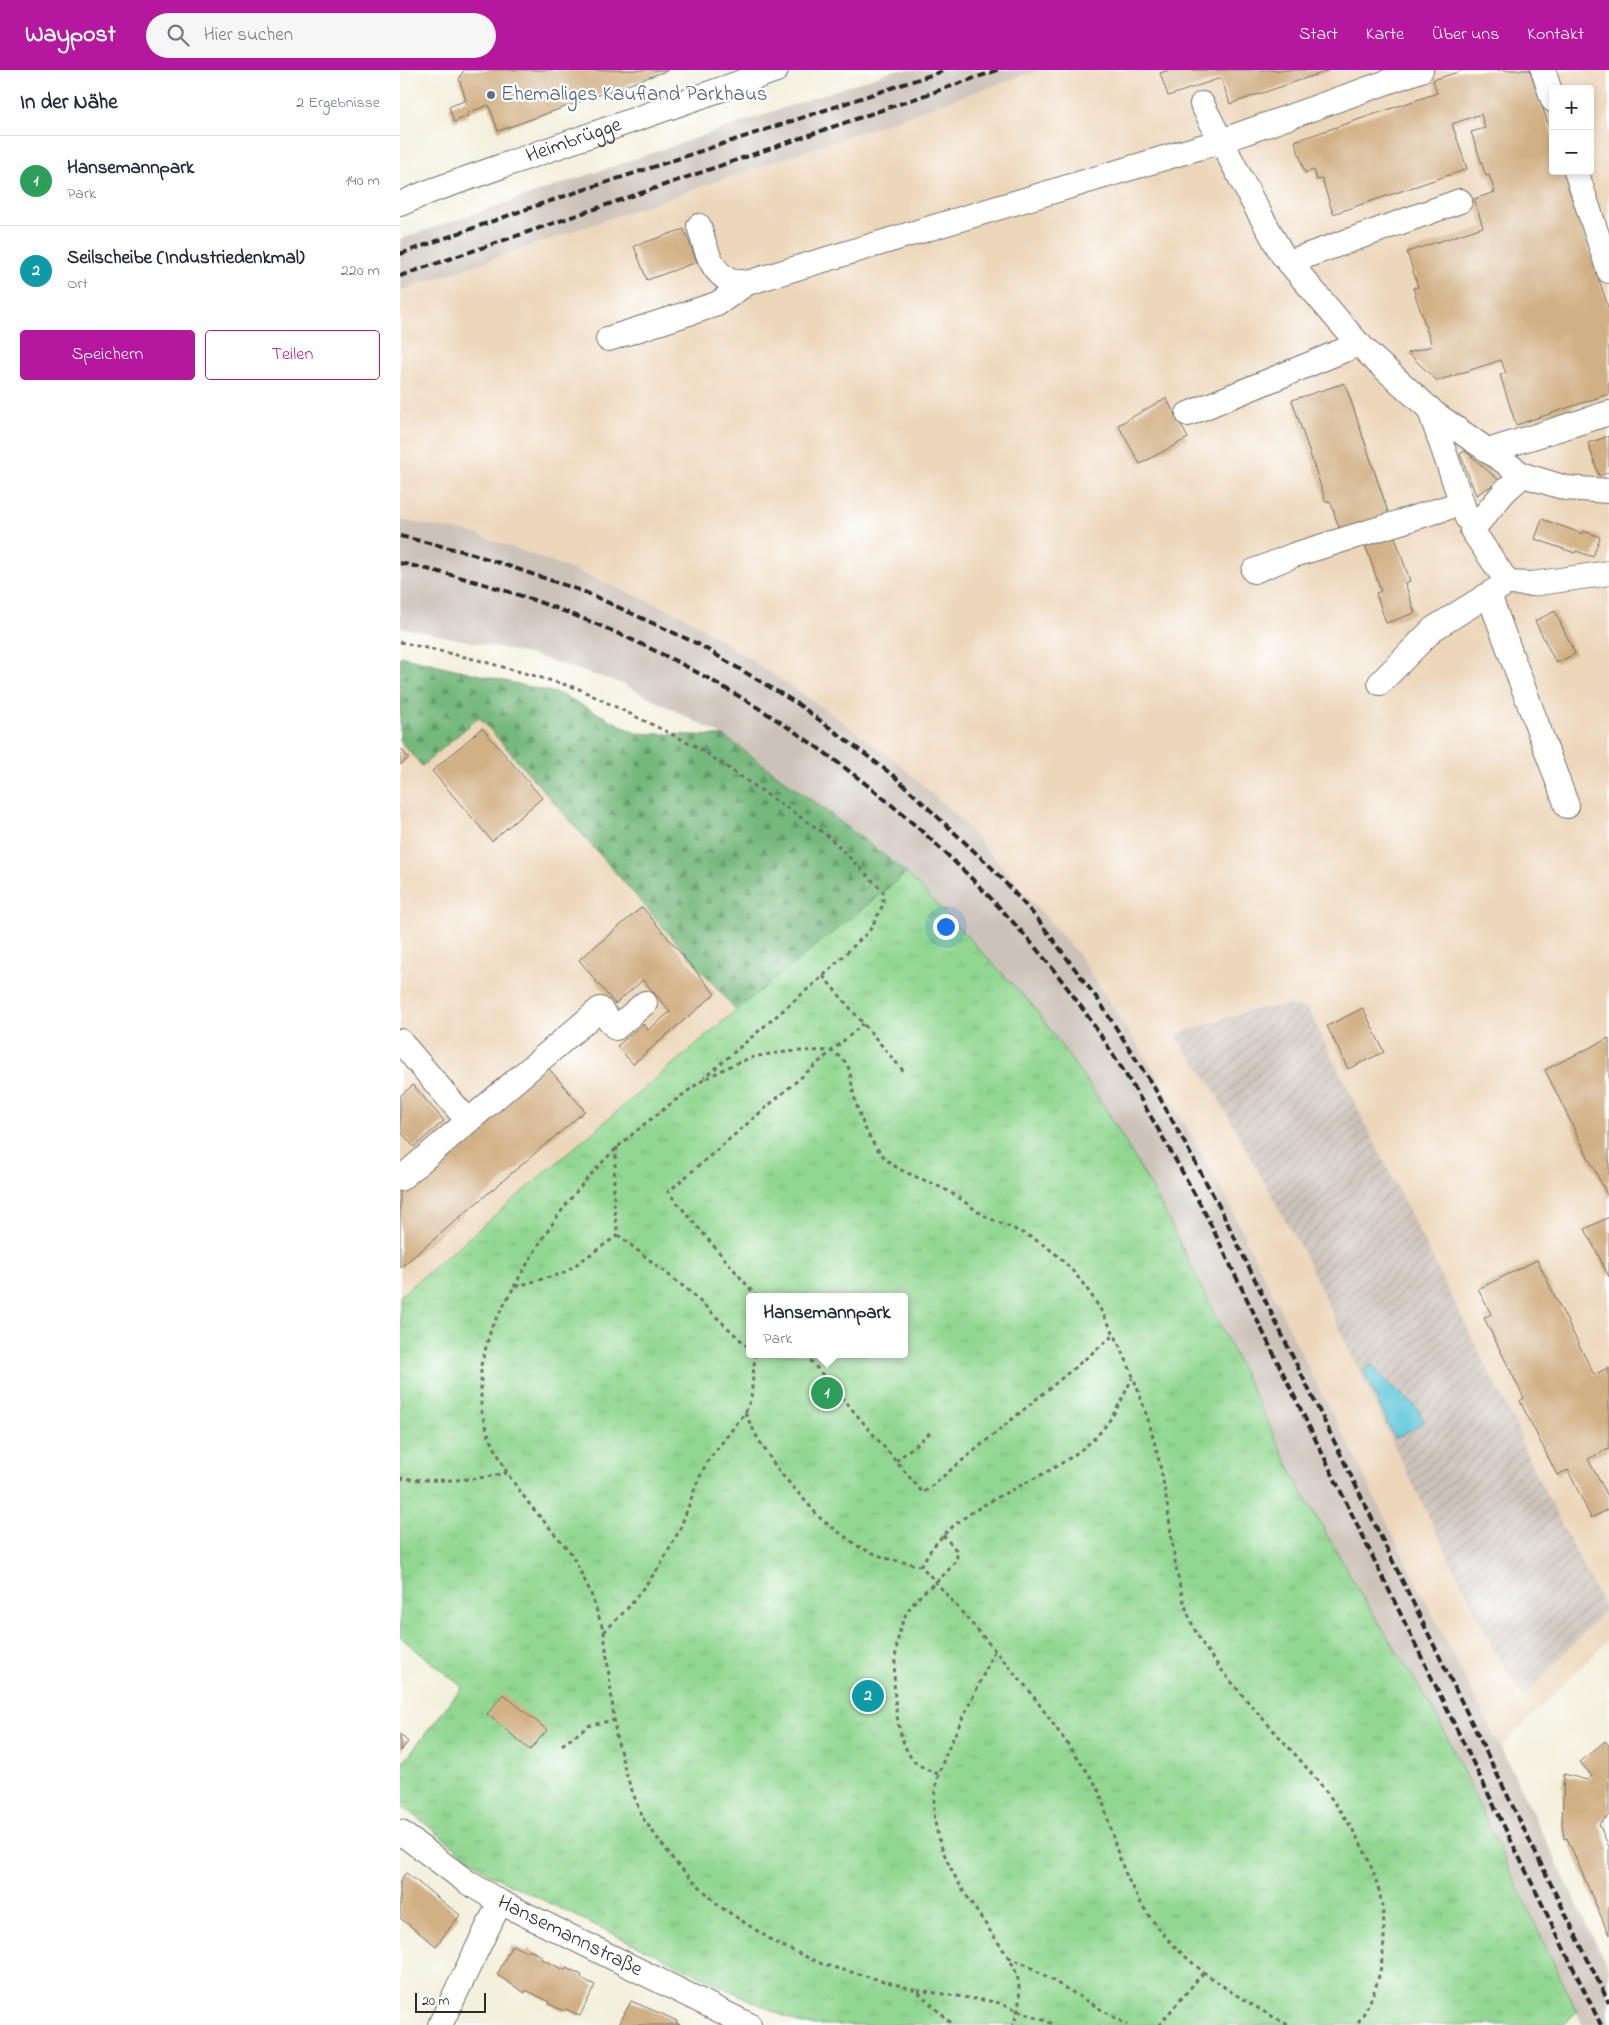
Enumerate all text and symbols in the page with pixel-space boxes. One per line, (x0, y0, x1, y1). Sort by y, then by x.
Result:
search box (146, 13, 496, 58)
text: Waypost (25, 18, 116, 53)
icon: search (164, 21, 192, 49)
text: Hier suchen (204, 22, 293, 49)
text: Start (1299, 22, 1338, 48)
text: Karte (1366, 22, 1404, 48)
text: Über uns (1432, 22, 1499, 48)
text: Kontakt (1527, 22, 1584, 48)
place label: Ehemaliges Kaufland Parkhaus (501, 80, 768, 112)
map controls (1549, 85, 1594, 175)
button: + (1549, 85, 1594, 130)
text: In der Nähe (20, 88, 118, 118)
marker: Ehemaliges Kaufland Parkhaus (485, 89, 497, 101)
text: 2 Ergebnisse (296, 91, 380, 115)
street label: Heimbrügge (522, 110, 626, 172)
button: − (1549, 130, 1594, 175)
text: Hansemannpark (67, 155, 194, 182)
text: 1 (33, 169, 39, 193)
text: 140 m (345, 169, 380, 193)
text: Park (67, 182, 96, 206)
text: Seilscheibe (Industriedenkmal) (67, 245, 305, 272)
text: 2 (32, 259, 40, 283)
text: 220 m (341, 259, 380, 283)
text: Ort (67, 272, 88, 296)
button: Speichern (20, 330, 195, 380)
button: Teilen (205, 330, 380, 380)
your location (933, 914, 959, 940)
popup (746, 1293, 908, 1358)
text: Hansemannpark (763, 1300, 891, 1327)
text: Park (763, 1327, 792, 1351)
pin: 1 (811, 1374, 843, 1412)
pin: 2 (852, 1677, 884, 1715)
street label: Hansemannstraße (492, 1888, 648, 1985)
scale bar (415, 1990, 486, 2013)
text: 20 m (422, 1991, 449, 2012)

